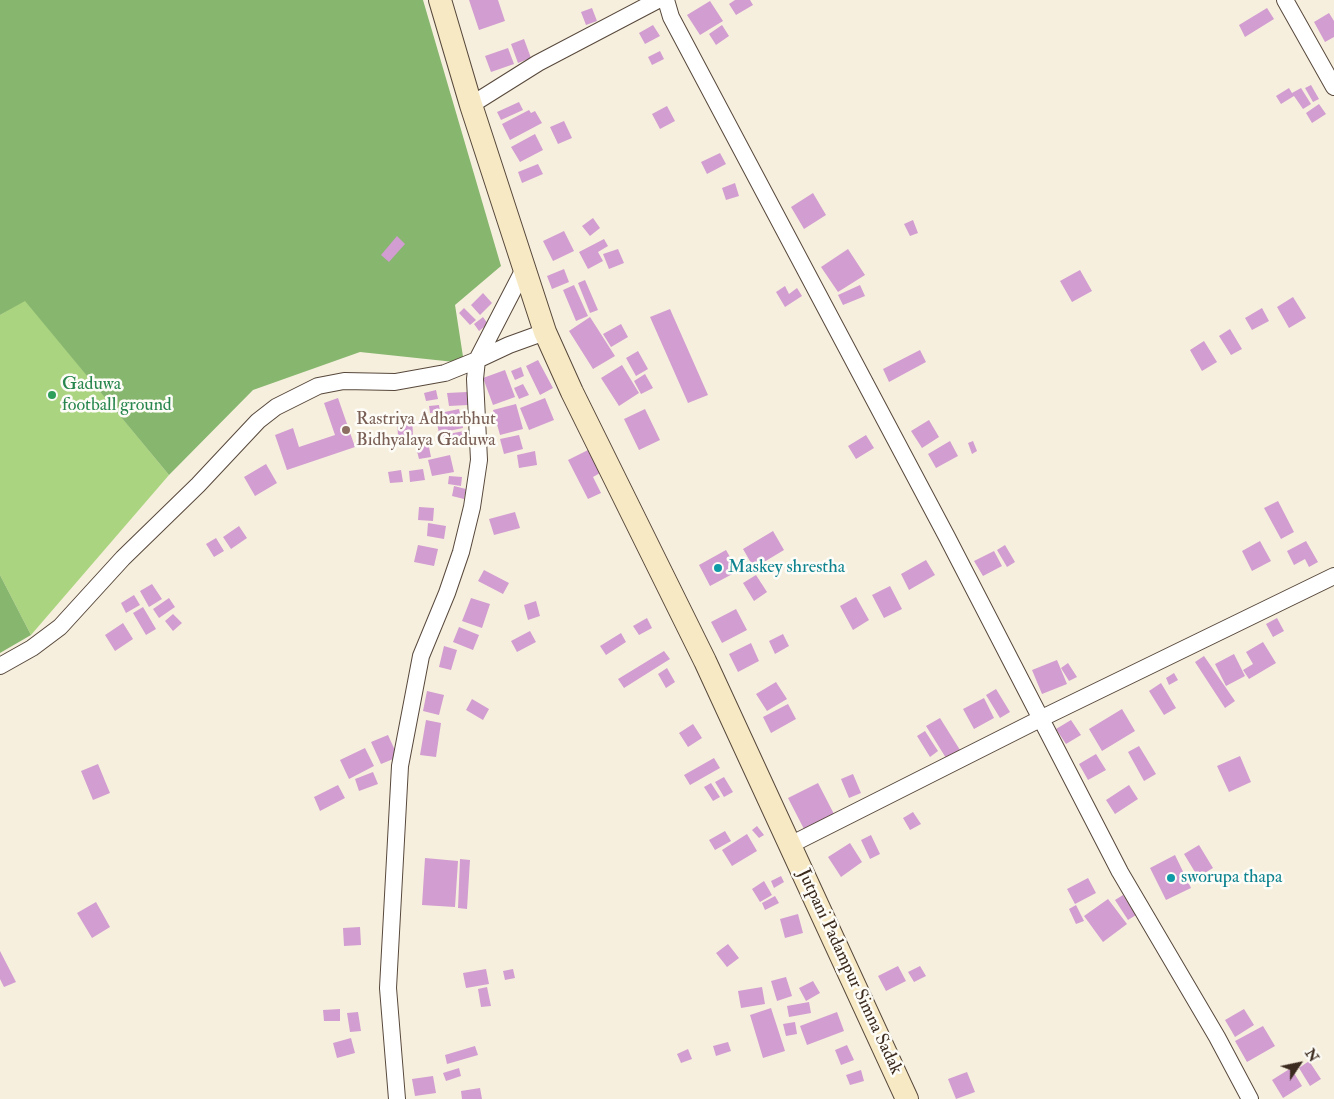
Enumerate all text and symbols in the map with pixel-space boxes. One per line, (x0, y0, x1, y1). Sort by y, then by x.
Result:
place label: Gaduwa football ground (62, 374, 172, 416)
marker: Gaduwa football ground (46, 389, 58, 401)
place label: Rastriya Adharbhut Bidhyalaya Gaduwa (356, 409, 496, 452)
marker: Rastriya Adharbhut Bidhyalaya Gaduwa (340, 424, 352, 436)
place label: Maskey shrestha (728, 557, 845, 579)
marker: Maskey shrestha (712, 562, 724, 574)
street label: Jutpani Padampur Simna Sadak (792, 866, 906, 1078)
place label: sworupa thapa (1181, 867, 1282, 889)
marker: sworupa thapa (1165, 872, 1177, 884)
north arrow (1274, 1039, 1324, 1089)
text: N (1301, 1045, 1322, 1065)

